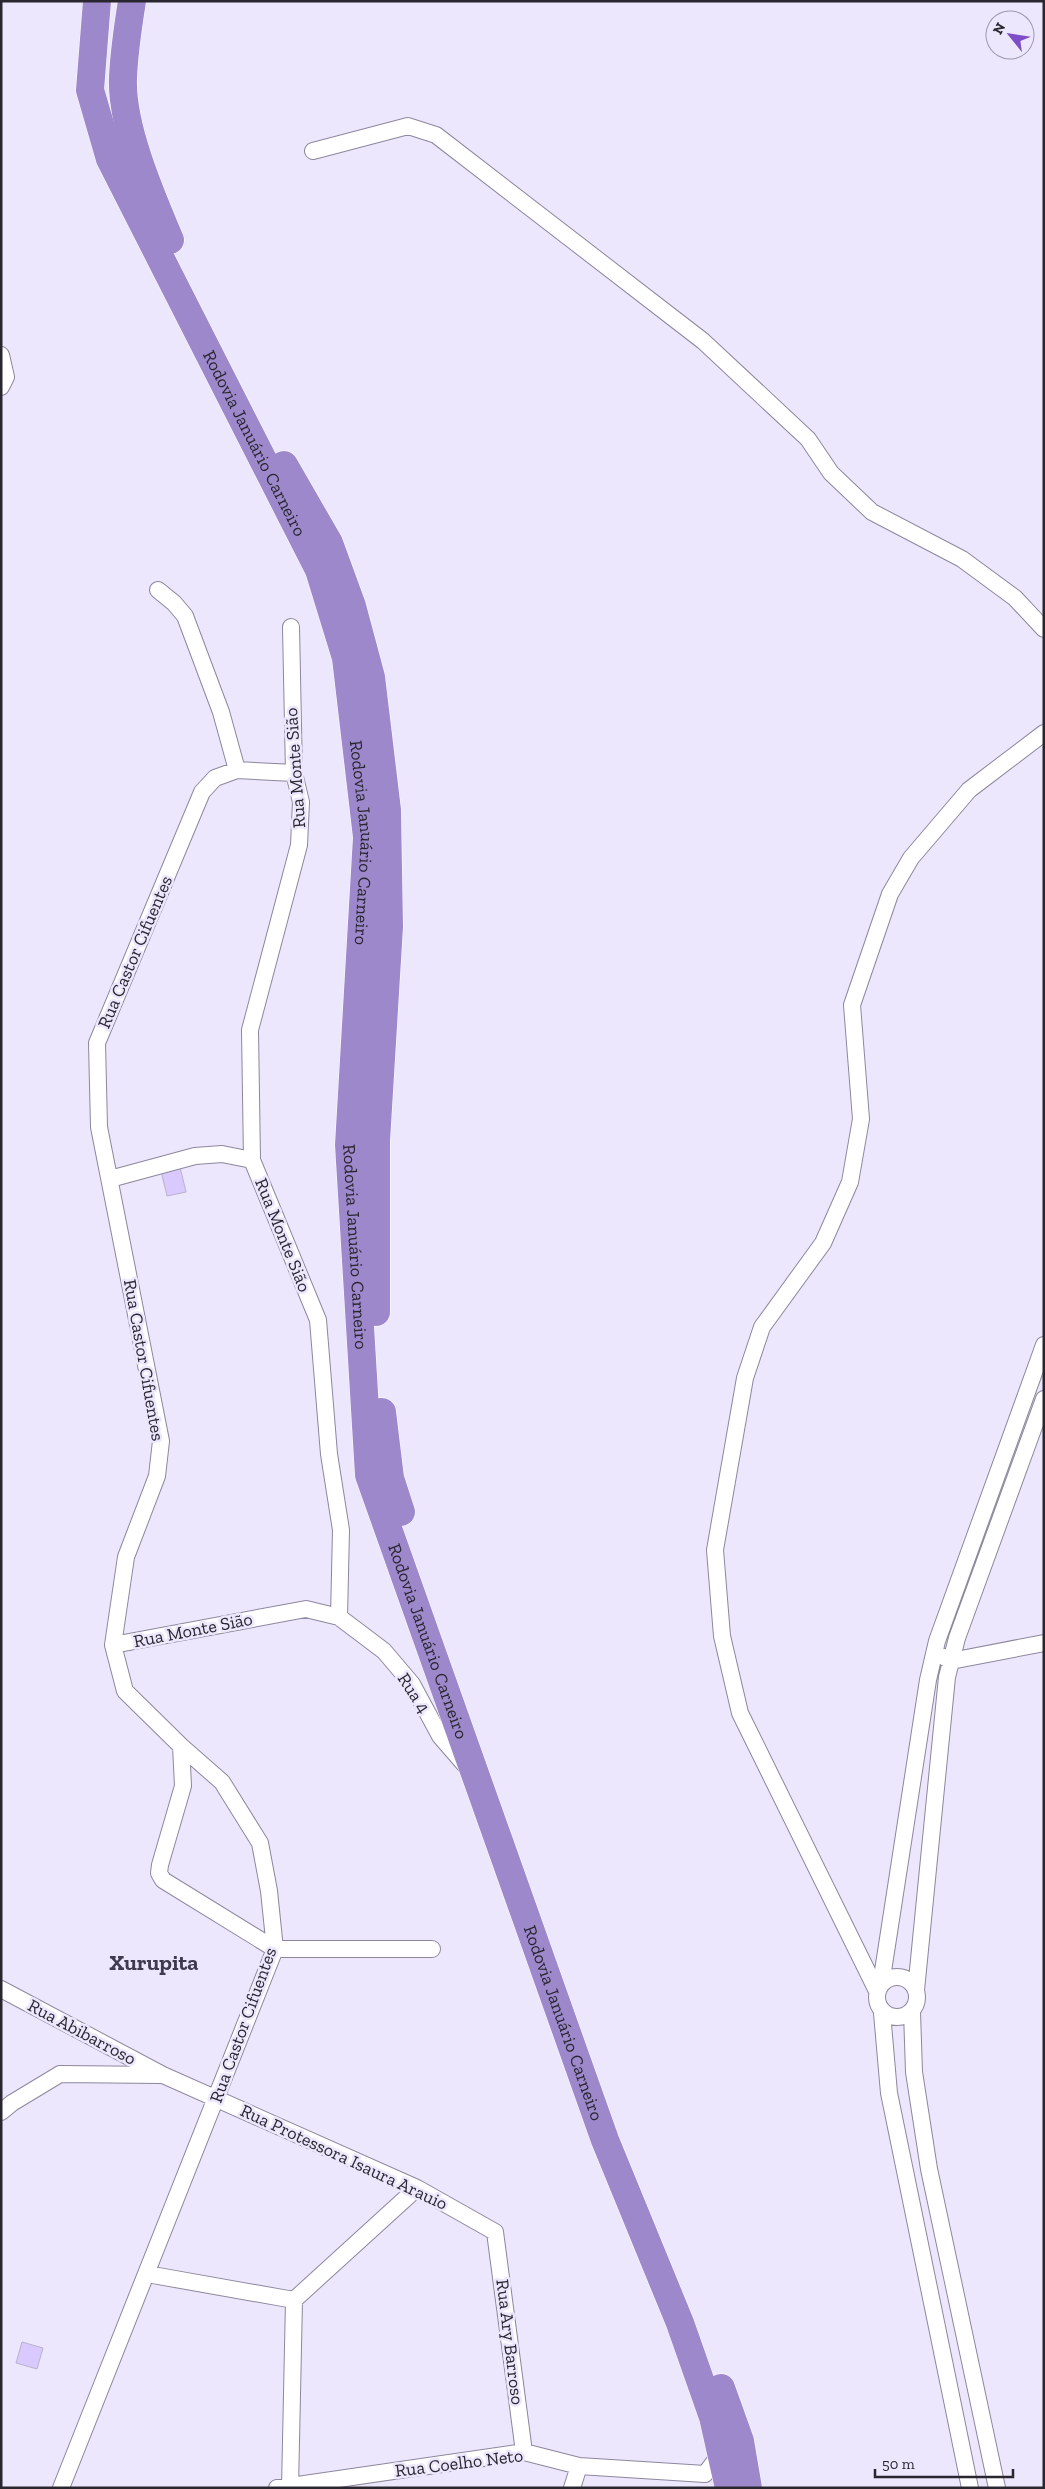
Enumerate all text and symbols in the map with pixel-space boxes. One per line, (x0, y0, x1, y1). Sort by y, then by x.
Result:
north arrow (985, 10, 1035, 60)
text: N (989, 20, 1009, 38)
street label: Rodovia Januário Carneiro (198, 347, 311, 540)
street label: Rua Monte Sião (280, 707, 310, 829)
street label: Rodovia Januário Carneiro (345, 739, 378, 946)
street label: Rua Castor Cifuentes (93, 872, 177, 1032)
street label: Rodovia Januário Carneiro (338, 1143, 372, 1350)
street label: Rua Monte Sião (250, 1175, 316, 1295)
street label: Rua Castor Cifuentes (119, 1277, 169, 1443)
street label: Rodovia Januário Carneiro (383, 1541, 473, 1742)
street label: Rua Monte Sião (132, 1608, 254, 1652)
street label: Rua 4 (393, 1669, 435, 1718)
street label: Rodovia Januário Carneiro (519, 1922, 608, 2124)
street label: Rua Castor Cifuentes (205, 1944, 281, 2106)
district label: Xurupita (110, 1949, 198, 1976)
street label: Rua Abibarroso (24, 1994, 140, 2070)
street label: Rua Protessora Isaura Arauio (237, 2099, 451, 2215)
street label: Rua Ary Barroso (491, 2278, 529, 2406)
street label: Rua Coelho Neto (394, 2444, 524, 2482)
scale bar (875, 2446, 1012, 2478)
text: 50 m (882, 2455, 915, 2473)

